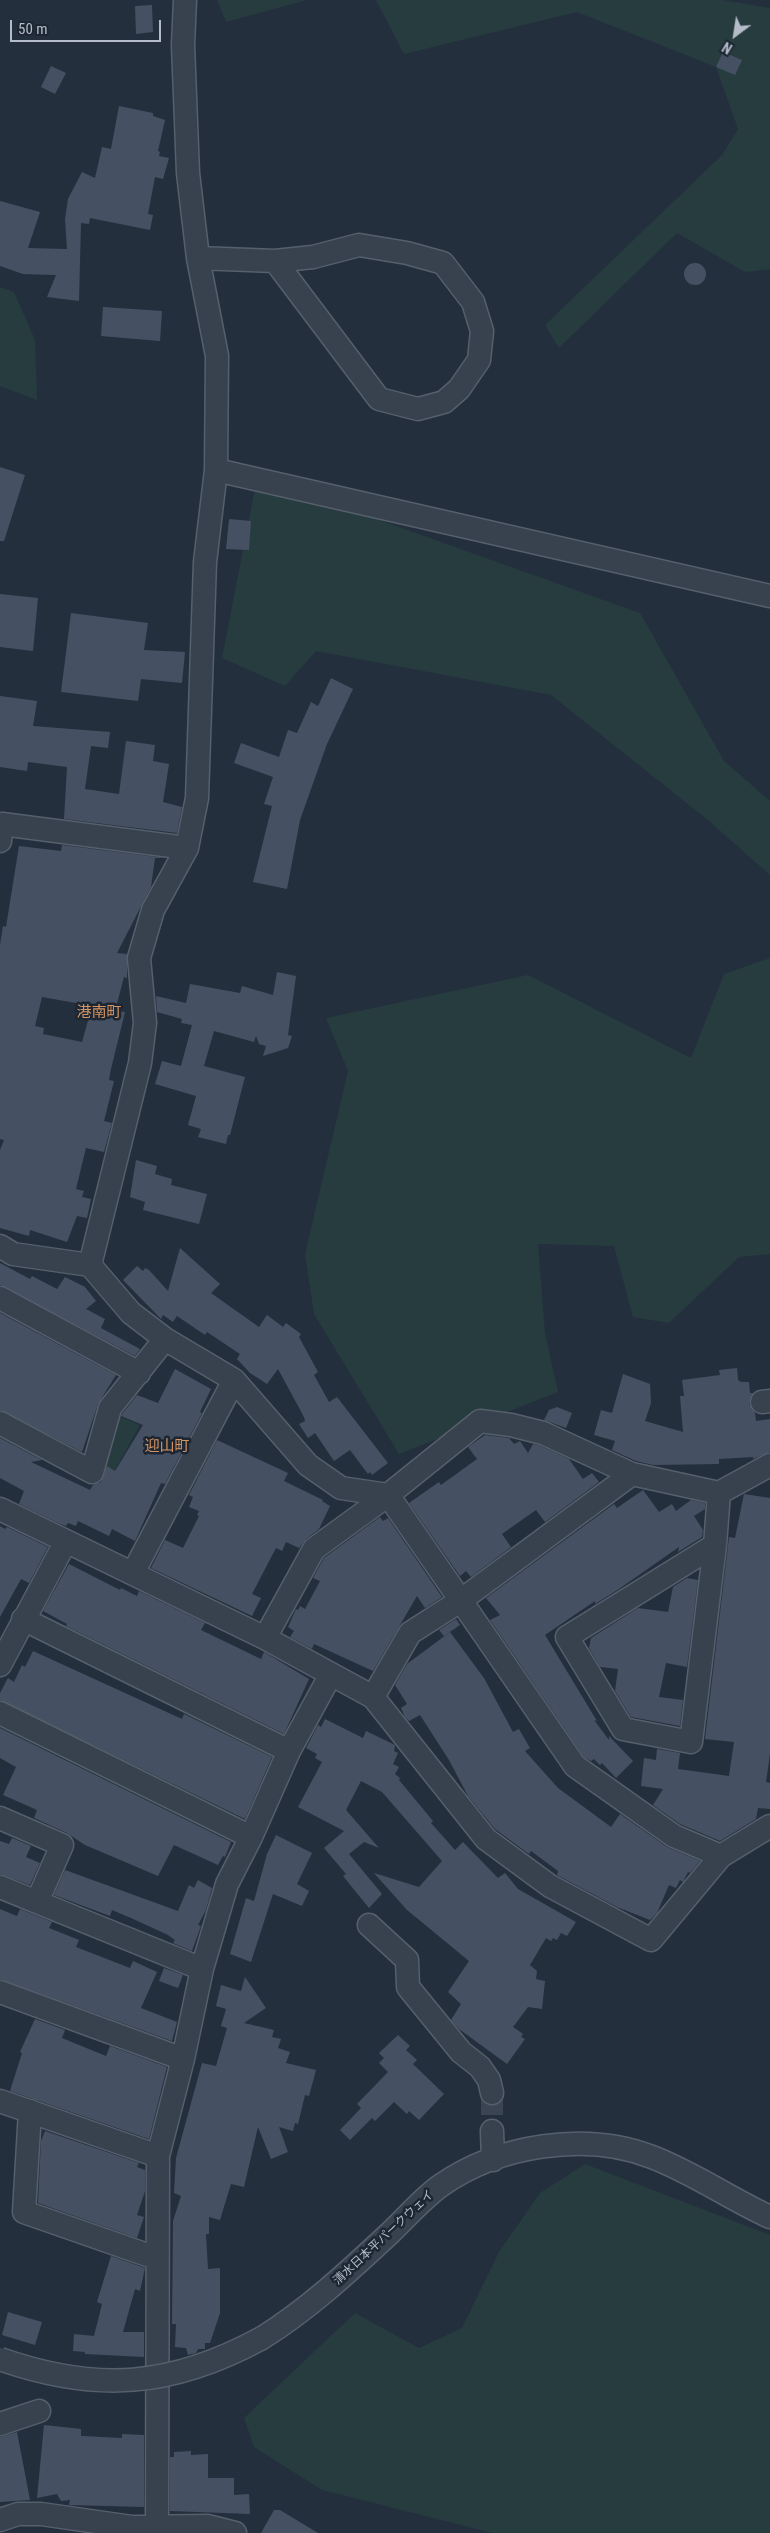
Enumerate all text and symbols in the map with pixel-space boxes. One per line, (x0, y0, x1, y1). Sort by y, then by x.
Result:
scale bar (12, 10, 164, 42)
north arrow (710, 10, 760, 60)
text: 50 m (18, 20, 48, 38)
text: N (719, 39, 735, 57)
district label: 港南町 (77, 1004, 121, 1022)
district label: 迎山町 (145, 1438, 189, 1456)
street label: 清水日本平パークウェイ (331, 2188, 437, 2288)

